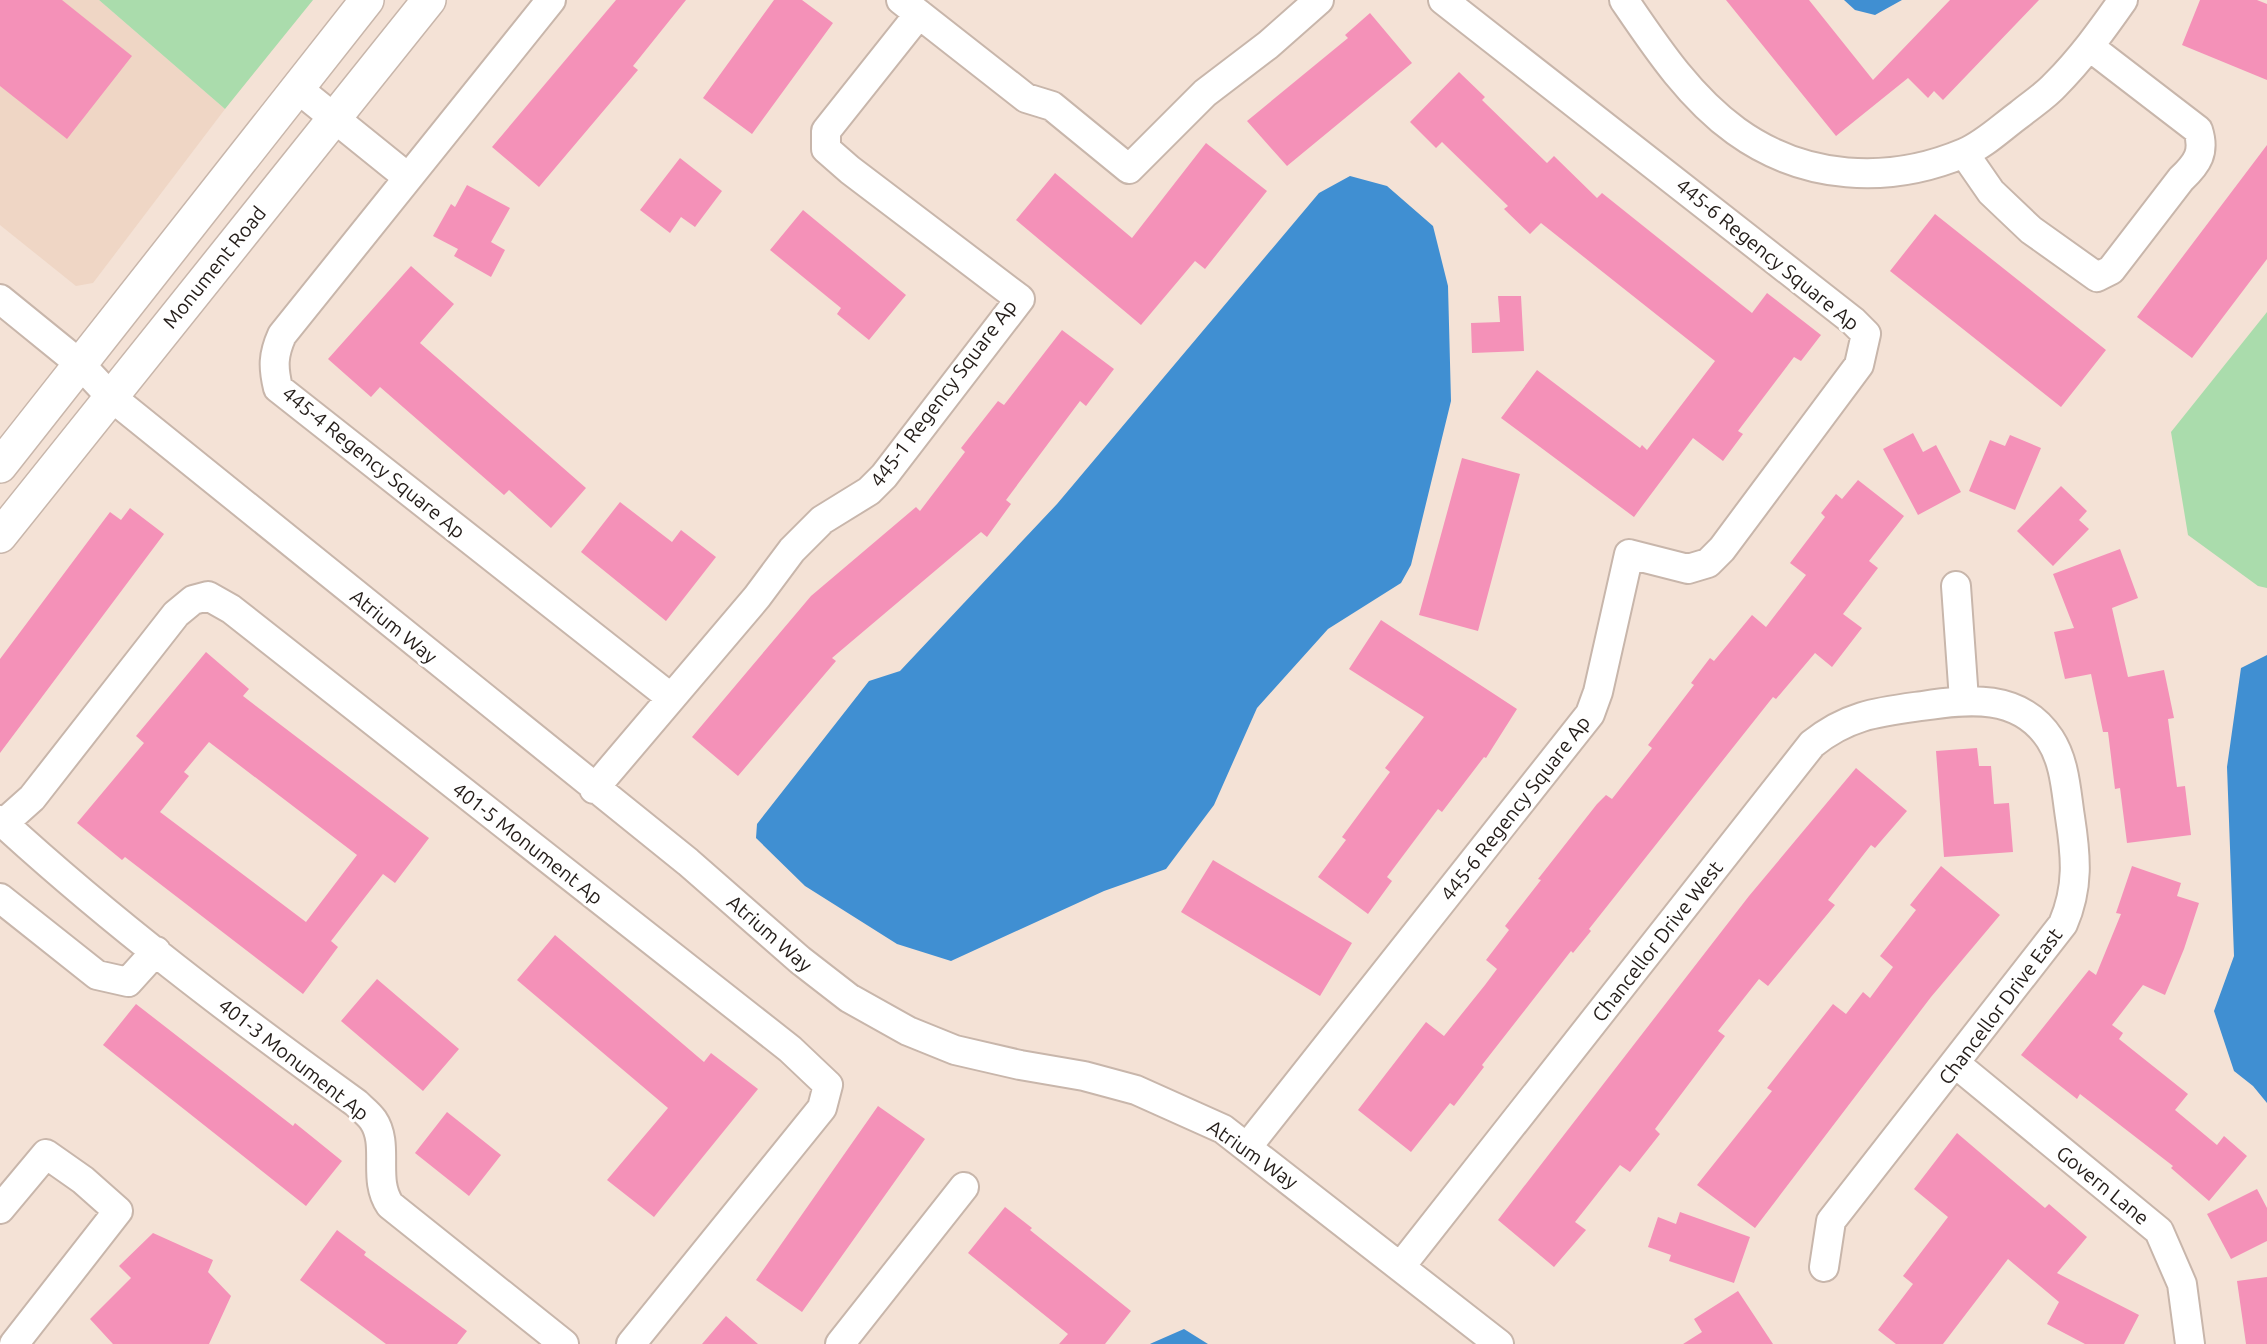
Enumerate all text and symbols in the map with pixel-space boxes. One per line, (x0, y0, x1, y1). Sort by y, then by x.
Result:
street label: 445-6 Regency Square Ap (1672, 173, 1864, 335)
street label: Monument Road (158, 201, 270, 333)
street label: 445-1 Regency Square Ap (865, 295, 1021, 491)
street label: 445-4 Regency Square Ap (278, 381, 470, 543)
street label: Atrium Way (346, 584, 442, 668)
street label: 445-6 Regency Square Ap (1436, 711, 1594, 905)
street label: 401-5 Monument Ap (448, 777, 608, 909)
street label: Chancellor Drive West (1587, 856, 1727, 1026)
street label: Atrium Way (723, 890, 817, 976)
street label: Chancellor Drive East (1934, 923, 2066, 1089)
street label: 401-3 Monument Ap (214, 993, 374, 1125)
street label: Atrium Way (1204, 1115, 1303, 1194)
street label: Govern Lane (2052, 1141, 2154, 1229)

